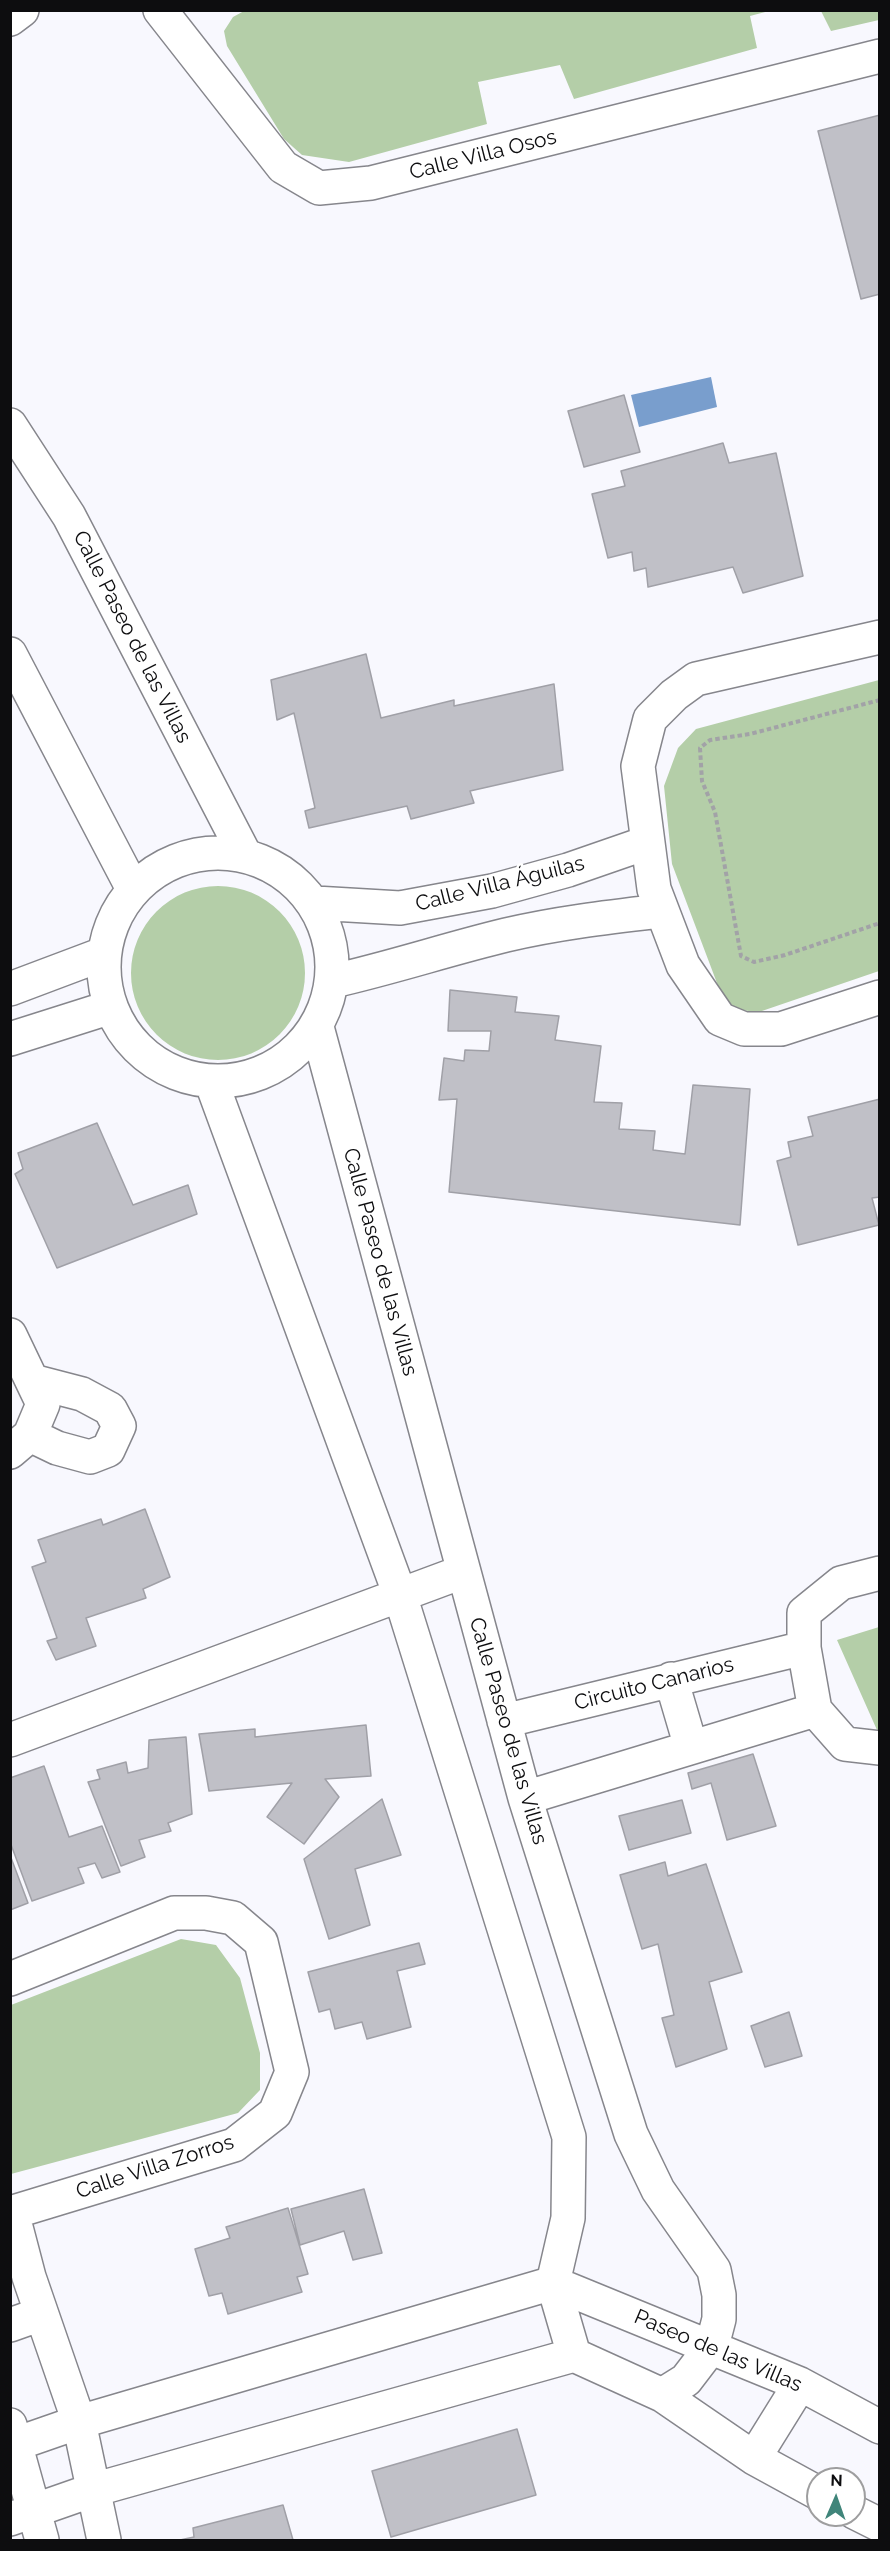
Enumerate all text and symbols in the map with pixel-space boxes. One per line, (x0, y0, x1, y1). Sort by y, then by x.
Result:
street label: Calle Villa Osos (407, 125, 559, 185)
street label: Calle Paseo de las Villas (67, 527, 197, 747)
street label: Calle Villa Águilas (413, 851, 587, 917)
street label: Calle Paseo de las Villas (337, 1145, 423, 1379)
street label: Calle Paseo de las Villas (464, 1615, 552, 1847)
street label: Circuito Canarios (572, 1652, 736, 1716)
street label: Calle Villa Zorros (73, 2130, 237, 2204)
street label: Paseo de las Villas (630, 2304, 806, 2398)
north arrow (806, 2467, 866, 2527)
text: N (830, 2471, 843, 2490)

